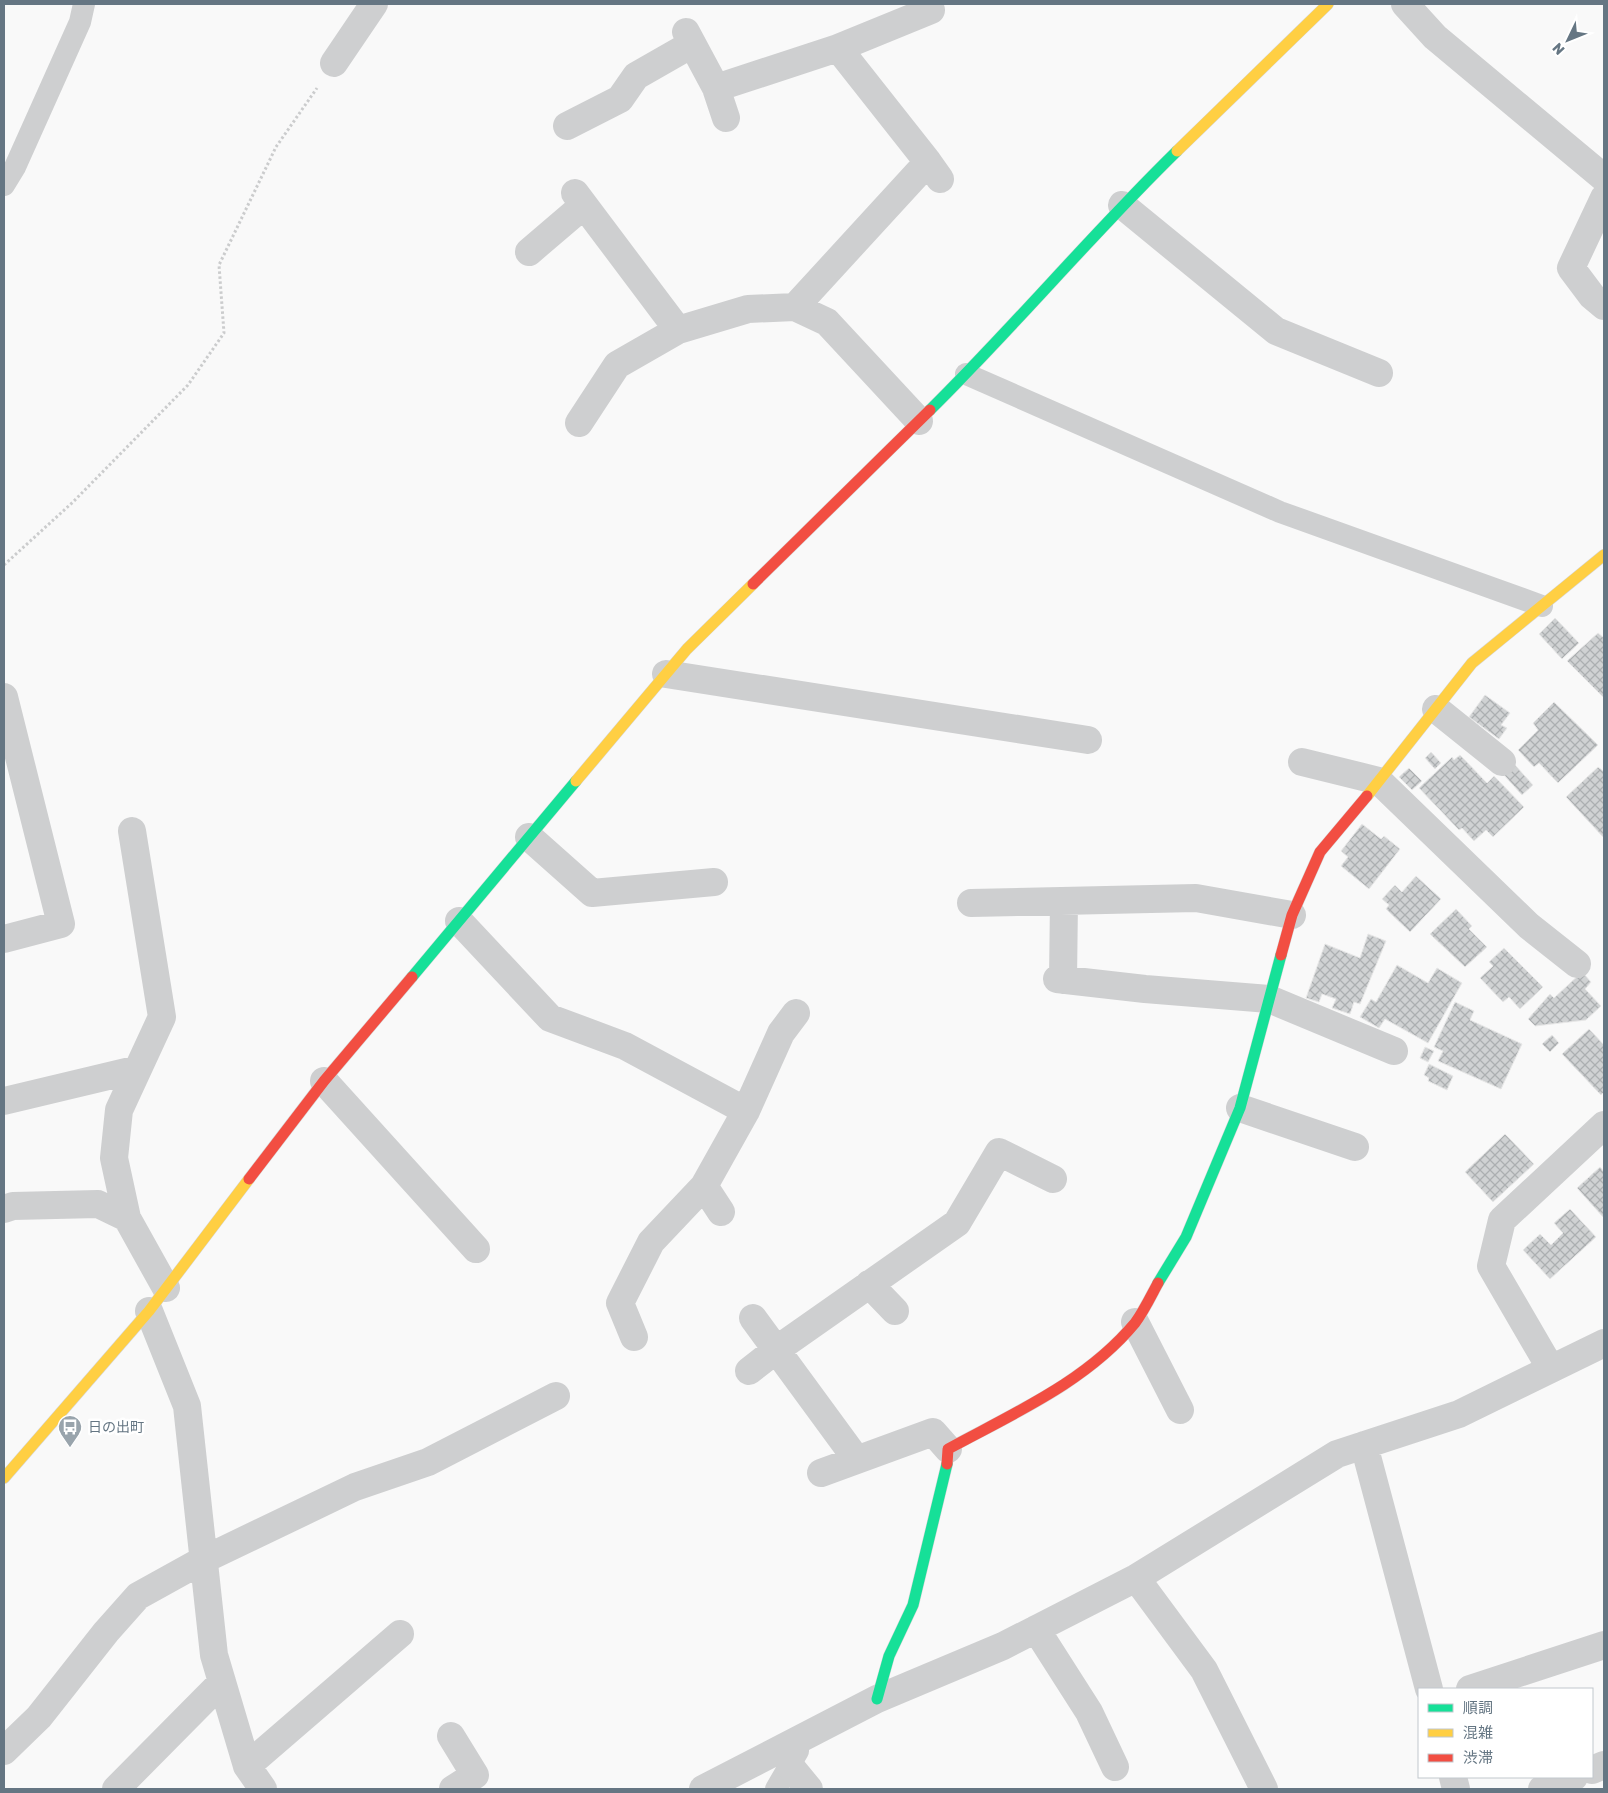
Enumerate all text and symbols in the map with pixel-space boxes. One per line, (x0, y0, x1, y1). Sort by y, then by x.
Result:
north arrow (1543, 15, 1593, 65)
text: N (1549, 39, 1569, 58)
bus stop icon: 日の出町 (57, 1414, 83, 1448)
place label: 日の出町 (88, 1419, 144, 1436)
legend (1418, 1688, 1593, 1778)
text: 順調 (1463, 1699, 1493, 1717)
text: 混雑 (1463, 1724, 1493, 1742)
text: 渋滞 (1463, 1749, 1493, 1767)

